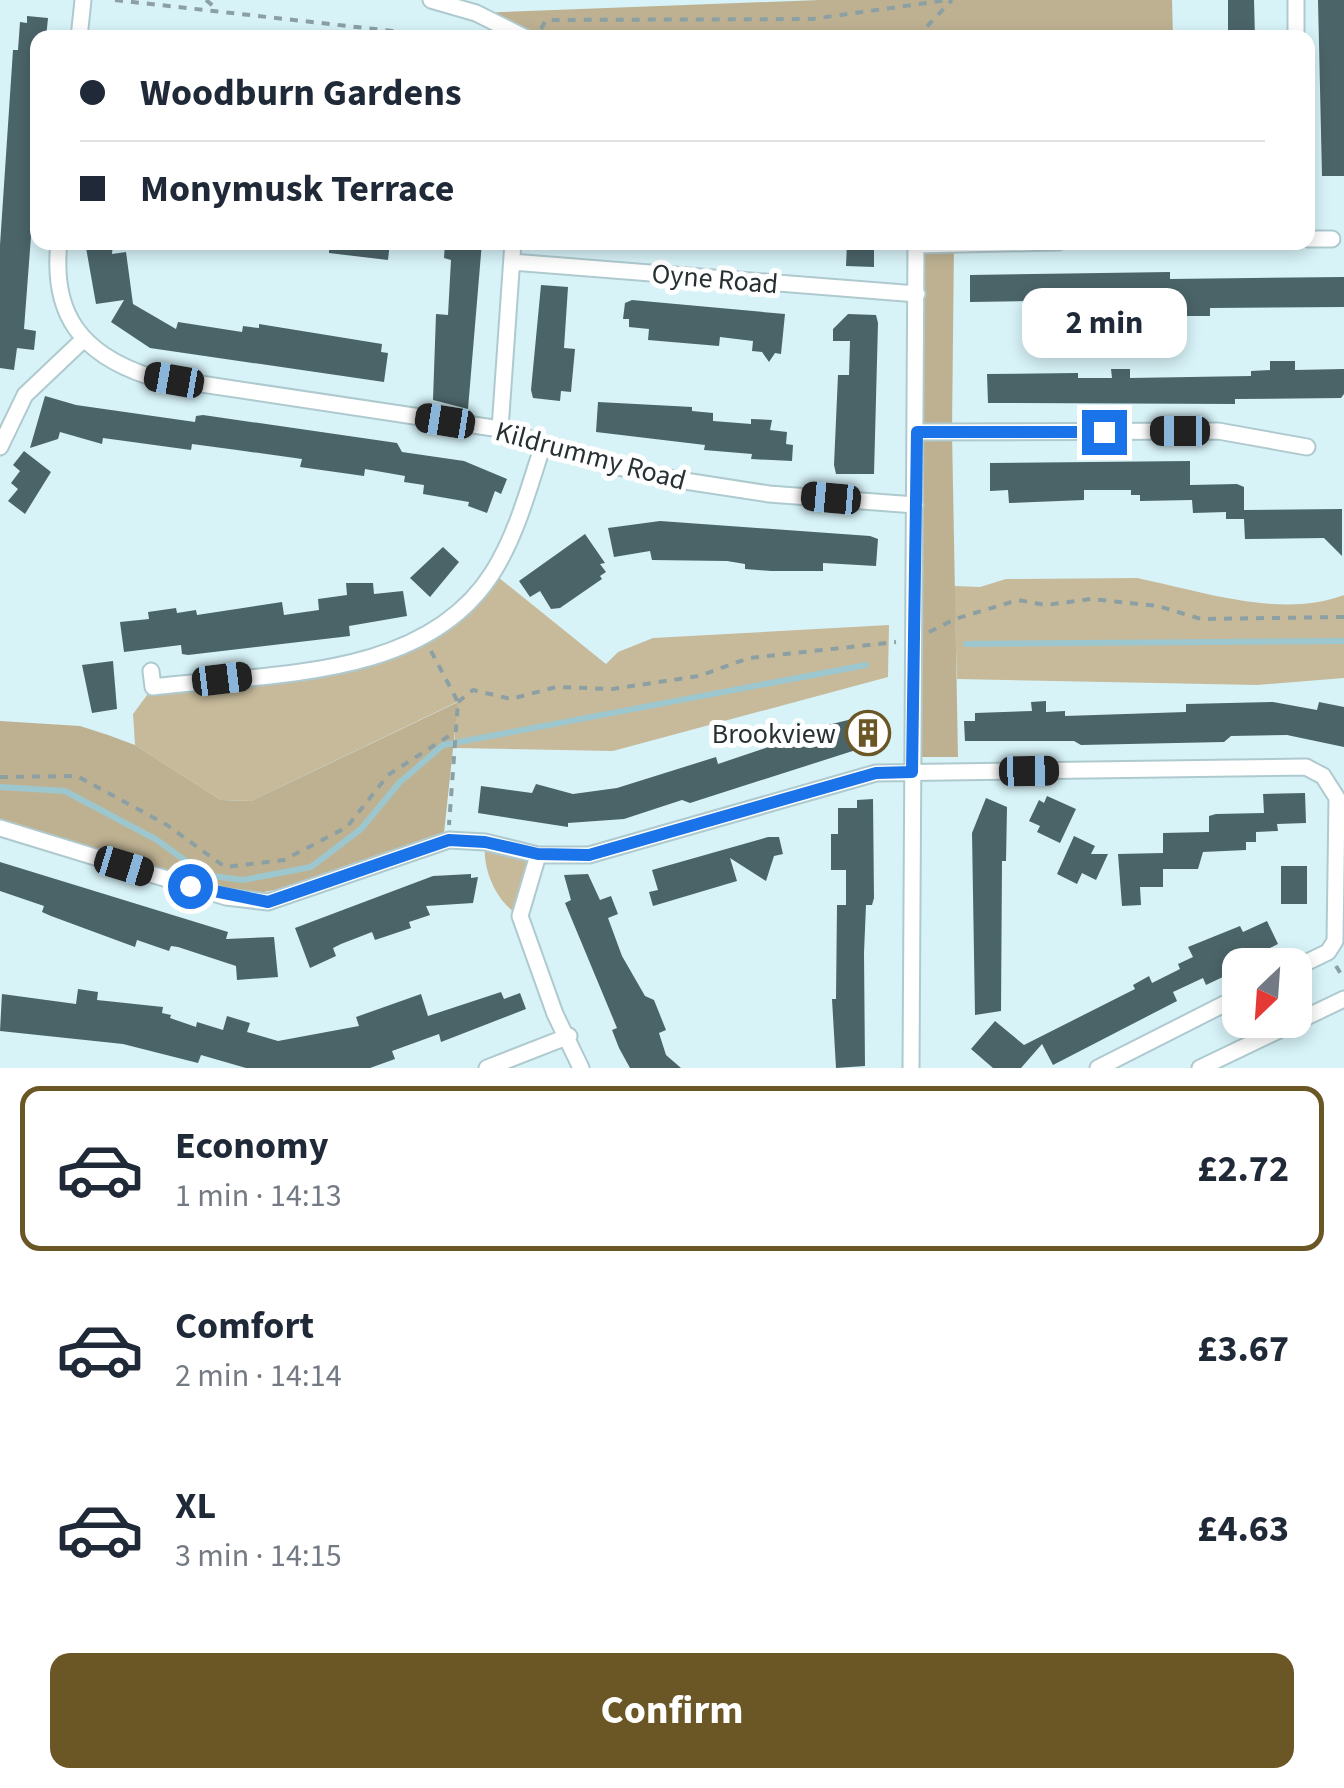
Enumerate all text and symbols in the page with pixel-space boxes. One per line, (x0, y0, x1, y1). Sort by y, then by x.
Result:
text: Woodburn Gardens (140, 66, 462, 120)
text: Monymusk Terrace (140, 162, 455, 216)
street label: Oyne Road (650, 254, 780, 304)
callout: 2 min (1022, 287, 1186, 357)
text: 2 min (1066, 300, 1143, 346)
car (142, 360, 206, 400)
car (413, 401, 477, 441)
route end (1082, 410, 1127, 455)
street label: Kildrummy Road (491, 411, 691, 501)
car (1150, 416, 1210, 446)
car (800, 480, 862, 516)
car (190, 660, 254, 698)
building icon: Brookview (845, 710, 891, 756)
place label: Brookview (712, 714, 836, 754)
car (999, 755, 1059, 787)
car (91, 843, 157, 889)
route start (168, 864, 213, 909)
north arrow (1222, 948, 1312, 1038)
map controls (1222, 948, 1312, 1038)
text: Economy (175, 1119, 328, 1173)
icon: car (55, 1124, 145, 1214)
text: £2.72 (1197, 1142, 1289, 1196)
text: 1 min · 14:13 (175, 1173, 342, 1219)
text: Comfort (175, 1299, 314, 1353)
icon: car (55, 1304, 145, 1394)
text: £3.67 (1197, 1322, 1289, 1376)
text: 2 min · 14:14 (175, 1353, 342, 1399)
text: XL (175, 1479, 216, 1533)
icon: car (55, 1484, 145, 1574)
text: £4.63 (1197, 1502, 1289, 1556)
text: 3 min · 14:15 (175, 1533, 342, 1579)
button: Confirm (50, 1653, 1294, 1768)

